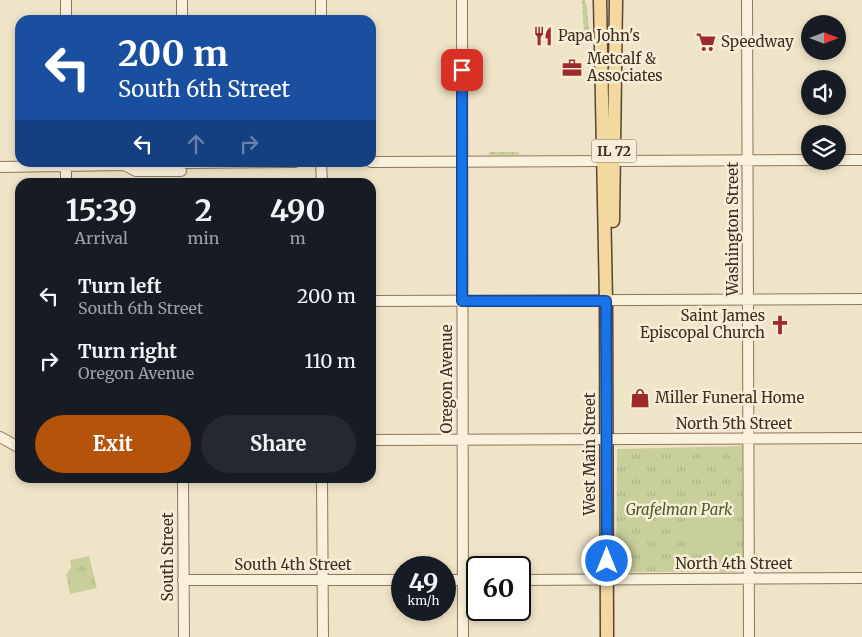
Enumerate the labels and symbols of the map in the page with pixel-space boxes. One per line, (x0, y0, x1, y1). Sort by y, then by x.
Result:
north arrow (801, 15, 846, 60)
restaurant icon: Papa John's (532, 25, 554, 47)
place label: Papa John's (558, 26, 640, 45)
supermarket icon: Speedway (695, 31, 717, 53)
place label: Speedway (721, 32, 794, 51)
pin (441, 49, 483, 91)
place label: Metcalf & Associates (586, 49, 663, 85)
office icon: Metcalf & Associates (561, 57, 583, 79)
road number: IL 72 (592, 140, 636, 162)
street label: Washington Street (723, 162, 742, 297)
place label: Saint James Episcopal Church (640, 306, 765, 342)
church icon: Saint James Episcopal Church (769, 314, 791, 336)
street label: Oregon Avenue (437, 324, 456, 433)
shop icon: Miller Funeral Home (629, 387, 651, 409)
place label: Miller Funeral Home (655, 388, 804, 407)
street label: West Main Street (580, 392, 599, 517)
street label: North 5th Street (676, 414, 792, 433)
park label: Grafelman Park (626, 500, 733, 519)
street label: South Street (158, 512, 177, 602)
position arrow (580, 534, 632, 586)
street label: North 4th Street (675, 554, 793, 573)
street label: South 4th Street (234, 555, 352, 574)
speed limit sign: 60 (466, 556, 531, 621)

